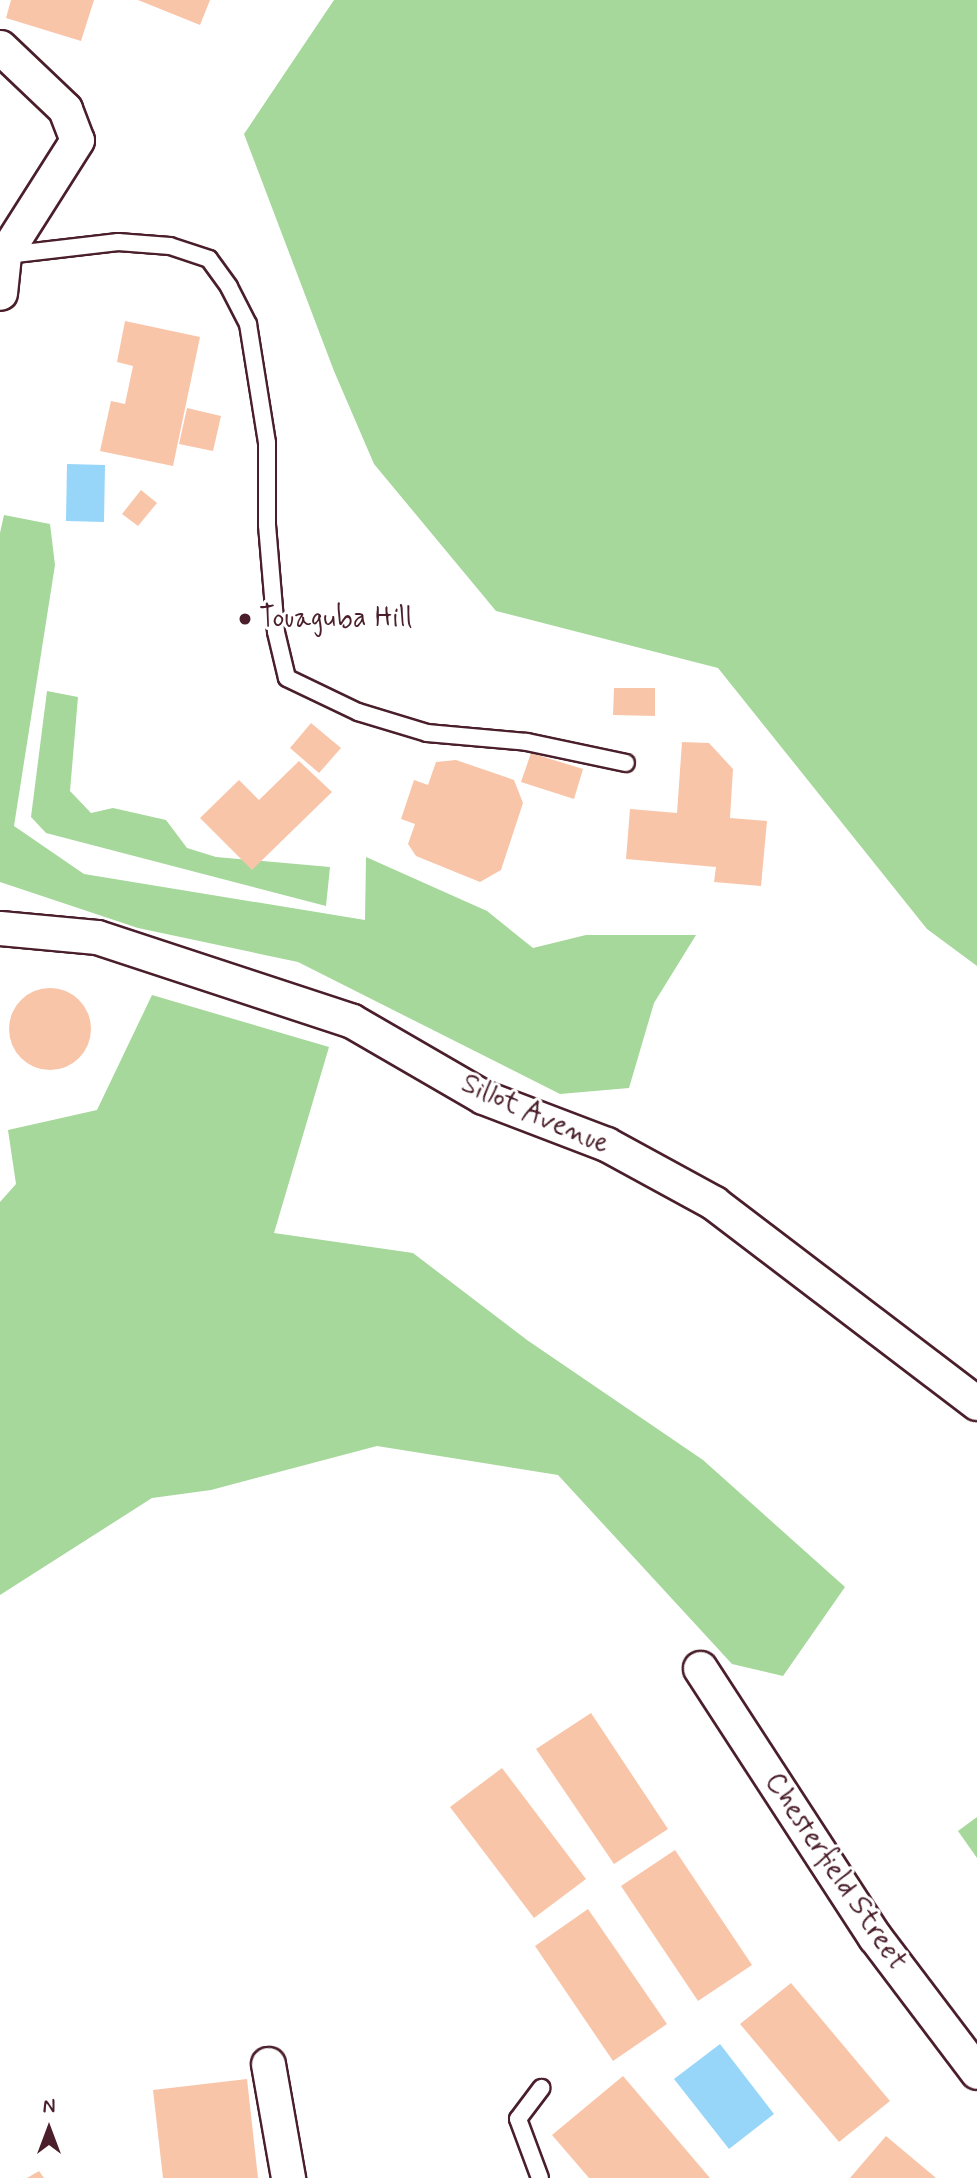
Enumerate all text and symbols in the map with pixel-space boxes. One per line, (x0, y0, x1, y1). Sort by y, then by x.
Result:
place label: Touaguba Hill (259, 602, 411, 636)
marker: Touaguba Hill (237, 611, 253, 627)
street label: Sillot Avenue (457, 1068, 613, 1162)
street label: Chesterfield Street (757, 1767, 913, 1977)
north arrow (14, 2094, 84, 2164)
text: N (43, 2095, 55, 2120)

